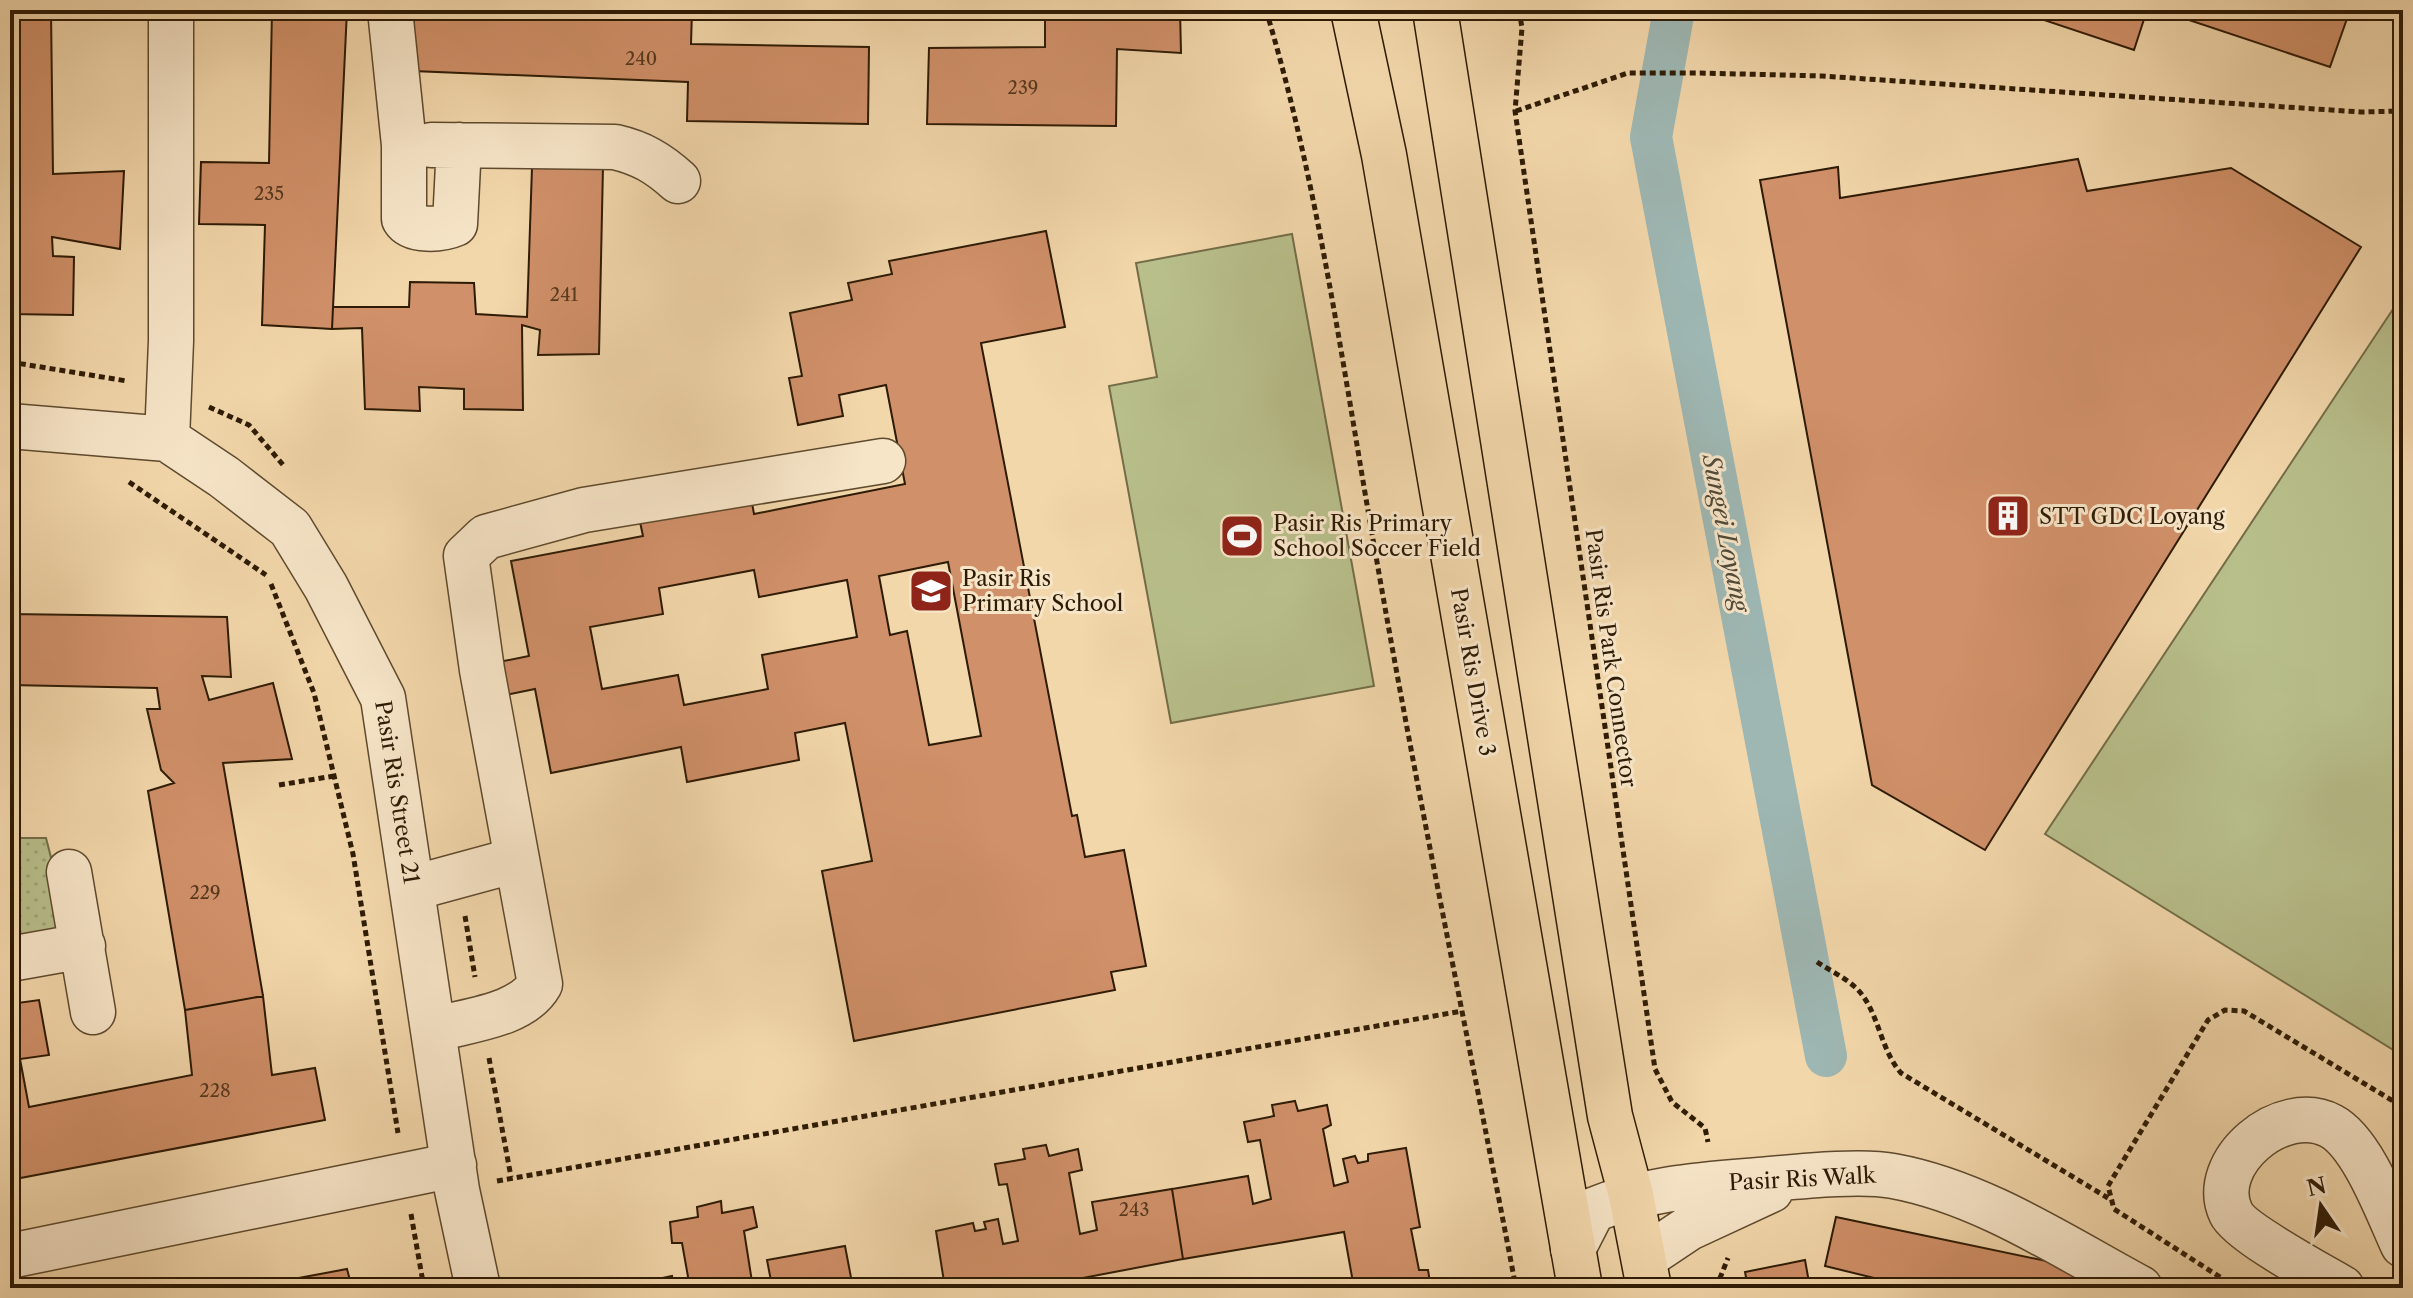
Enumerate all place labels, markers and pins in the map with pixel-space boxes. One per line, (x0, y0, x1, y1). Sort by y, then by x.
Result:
building icon: STT GDC Loyang (1984, 492, 2032, 540)
place label: STT GDC Loyang (2039, 503, 2225, 530)
place label: Pasir Ris Primary School Soccer Field (1273, 510, 1481, 562)
sports icon: Pasir Ris Primary School Soccer Field (1218, 512, 1266, 560)
place label: Pasir Ris Primary School (962, 565, 1124, 617)
school or university icon: Pasir Ris Primary School (907, 567, 955, 615)

